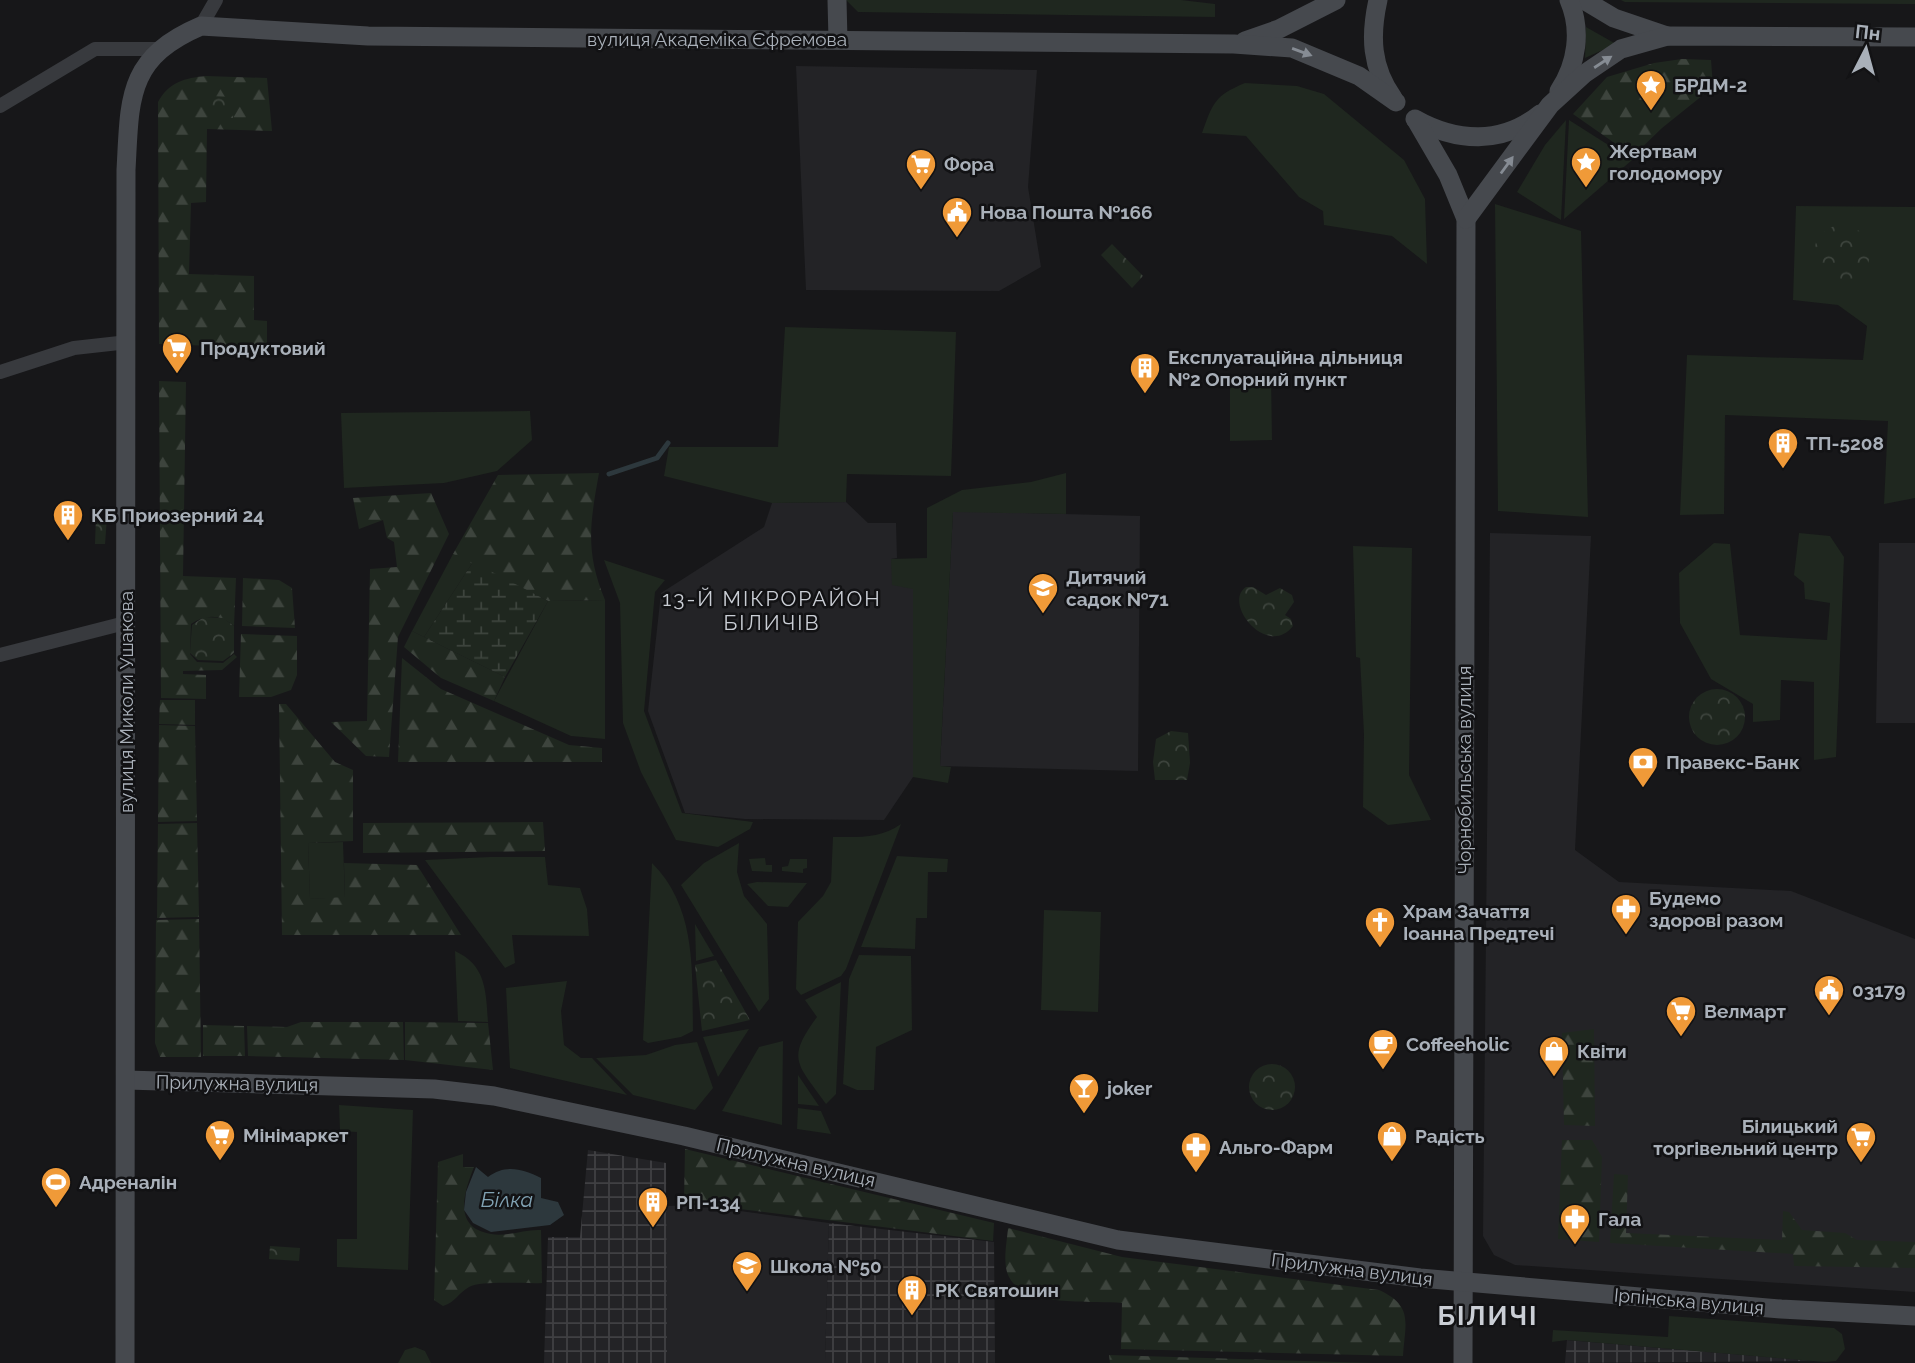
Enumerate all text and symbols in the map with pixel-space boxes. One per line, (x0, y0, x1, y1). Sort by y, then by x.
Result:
north arrow (1831, 14, 1901, 84)
text: Пн (1854, 20, 1881, 44)
street label: вулиця Академіка Єфремова (587, 28, 847, 50)
one-way arrow (1291, 47, 1312, 58)
one-way arrow (1593, 55, 1612, 68)
place icon: БРДМ-2 (1634, 68, 1668, 112)
place label: БРДМ-2 (1674, 74, 1747, 96)
place label: Жертвам голодомору (1609, 140, 1723, 184)
place icon: Жертвам голодомору (1569, 145, 1603, 189)
supermarket icon: Фора (904, 147, 938, 191)
place label: Фора (944, 153, 994, 175)
one-way arrow (1500, 156, 1514, 174)
public building icon: Нова Пошта №166 (940, 195, 974, 239)
place label: Нова Пошта №166 (980, 201, 1153, 223)
supermarket icon: Продуктовий (160, 331, 194, 375)
place label: Продуктовий (200, 337, 326, 359)
place label: Експлуатаційна дільниця №2 Опорний пункт (1168, 346, 1403, 390)
building icon: Експлуатаційна дільниця №2 Опорний пункт (1128, 351, 1162, 395)
building icon: ТП-5208 (1766, 426, 1800, 470)
place label: ТП-5208 (1806, 432, 1884, 454)
building icon: КБ Приозерний 24 (51, 498, 85, 542)
place label: КБ Приозерний 24 (91, 504, 264, 526)
place label: Дитячий садок №71 (1066, 566, 1169, 610)
school or university icon: Дитячий садок №71 (1026, 571, 1060, 615)
district label: 13-Й МІКРОРАЙОН БІЛИЧІВ (662, 586, 882, 635)
street label: вулиця Миколи Ушакова (115, 591, 137, 813)
street label: Чорнобильська вулиця (1453, 666, 1475, 874)
bank icon: Правекс-Банк (1626, 745, 1660, 789)
place label: Правекс-Банк (1666, 751, 1800, 773)
place label: Будемо здорові разом (1649, 887, 1783, 931)
pharmacy icon: Будемо здорові разом (1609, 892, 1643, 936)
place label: Храм Зачаття Іоанна Предтечі (1402, 900, 1554, 944)
church icon: Храм Зачаття Іоанна Предтечі (1363, 905, 1397, 949)
public building icon: 03179 (1812, 973, 1846, 1017)
place label: 03179 (1852, 979, 1906, 1001)
supermarket icon: Велмарт (1664, 994, 1698, 1038)
place label: Велмарт (1704, 1000, 1786, 1022)
cafe icon: Coffeeholic (1366, 1027, 1400, 1071)
place label: Coffeeholic (1406, 1033, 1510, 1055)
shop icon: Квіти (1537, 1034, 1571, 1078)
place label: Квіти (1577, 1040, 1627, 1062)
street label: Прилужна вулиця (156, 1071, 318, 1095)
bar icon: joker (1067, 1071, 1101, 1115)
place label: joker (1104, 1077, 1153, 1099)
place label: Білицький торгівельний центр (1653, 1115, 1838, 1159)
supermarket icon: Мінімаркет (203, 1118, 237, 1162)
shop icon: Радість (1375, 1119, 1409, 1163)
supermarket icon: Білицький торгівельний центр (1844, 1120, 1878, 1164)
place label: Мінімаркет (243, 1124, 349, 1146)
place label: Радість (1415, 1125, 1485, 1147)
pharmacy icon: Альго-Фарм (1179, 1130, 1213, 1174)
street label: Прилужна вулиця (714, 1133, 878, 1191)
place label: Альго-Фарм (1219, 1136, 1333, 1158)
sports icon: Адреналін (39, 1165, 73, 1209)
place label: Адреналін (79, 1171, 177, 1193)
building icon: РП-134 (636, 1185, 670, 1229)
water label: Білка (481, 1187, 533, 1212)
place label: РП-134 (676, 1191, 741, 1213)
pharmacy icon: Гала (1558, 1202, 1592, 1246)
place label: Гала (1598, 1208, 1641, 1230)
street label: Прилужна вулиця (1270, 1248, 1434, 1290)
school or university icon: Школа №50 (730, 1249, 764, 1293)
place label: Школа №50 (770, 1255, 882, 1277)
building icon: РК Святошин (895, 1273, 929, 1317)
place label: РК Святошин (935, 1279, 1059, 1301)
street label: Ірпінська вулиця (1613, 1283, 1765, 1319)
district label: БІЛИЧІ (1438, 1301, 1538, 1331)

